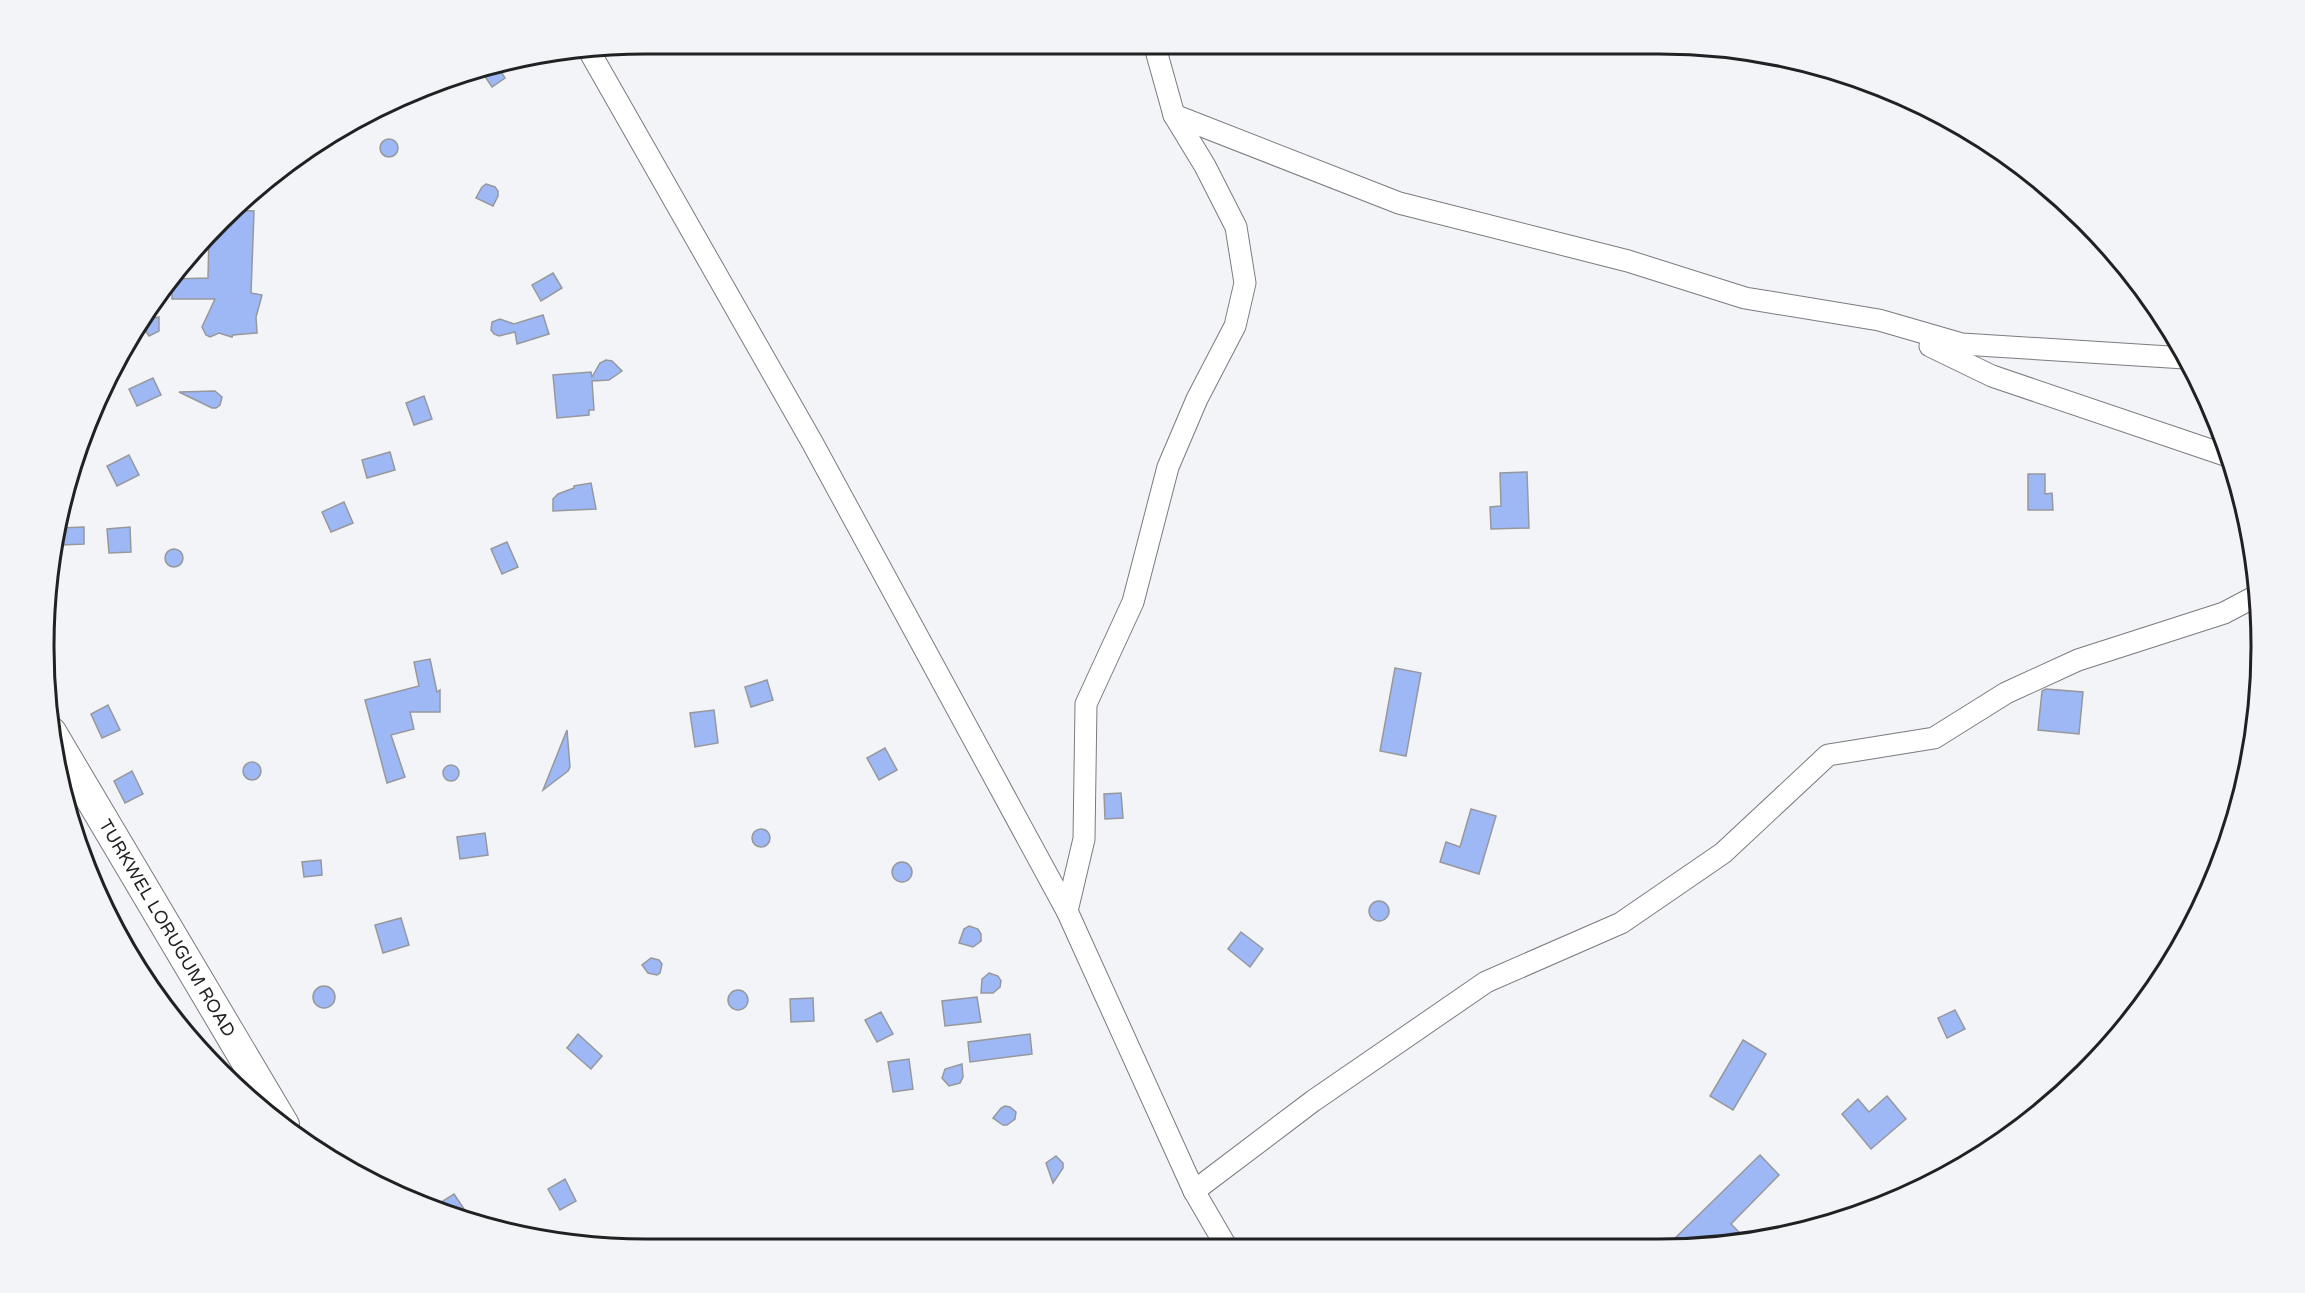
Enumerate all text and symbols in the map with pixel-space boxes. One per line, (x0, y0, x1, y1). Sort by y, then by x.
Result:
street label: TURKWEL LORUGUM ROAD (94, 815, 240, 1041)

